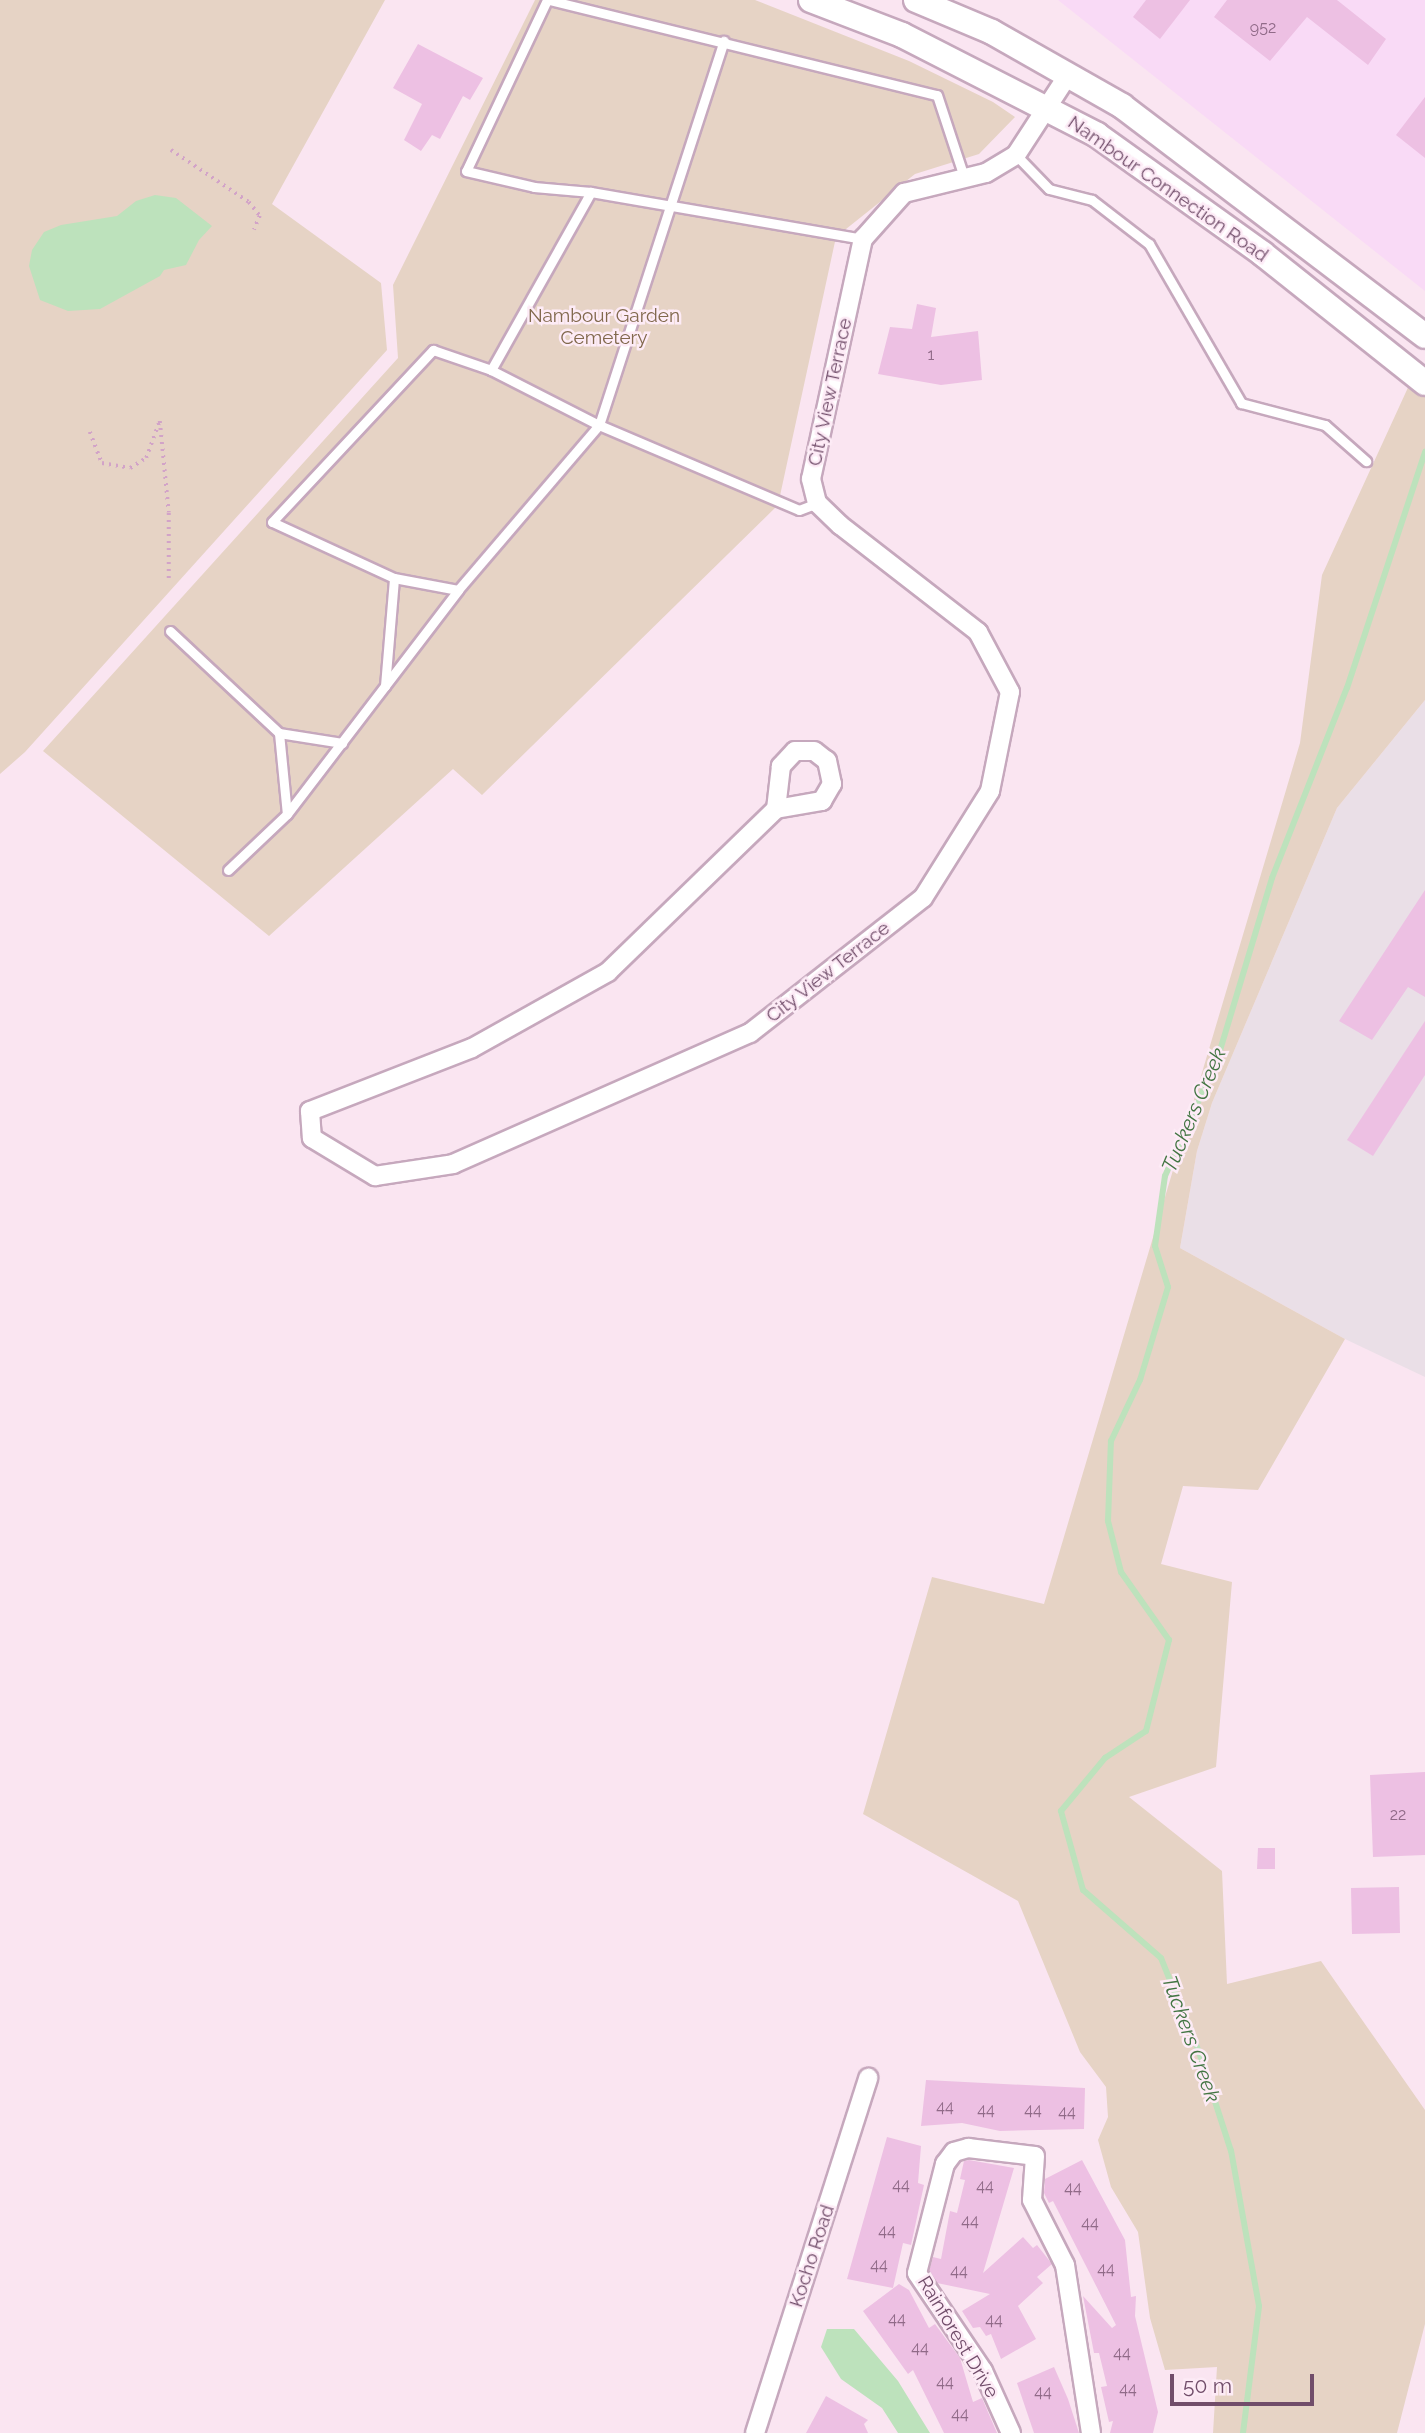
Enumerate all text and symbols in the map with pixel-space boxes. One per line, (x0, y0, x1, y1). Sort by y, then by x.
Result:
house number: 952 (1250, 18, 1276, 38)
street label: Nambour Connection Road (1063, 111, 1273, 267)
park label: Nambour Garden Cemetery (528, 305, 680, 349)
street label: City View Terrace (803, 315, 857, 469)
house number: 1 (928, 345, 934, 365)
street label: City View Terrace (761, 916, 895, 1028)
water label: Tuckers Creek (1156, 1044, 1232, 1176)
house number: 22 (1390, 1805, 1406, 1825)
water label: Tuckers Creek (1156, 1972, 1226, 2106)
house number: 44 (936, 2097, 954, 2117)
house number: 44 (977, 2100, 995, 2120)
house number: 44 (1024, 2100, 1042, 2120)
house number: 44 (1058, 2102, 1076, 2122)
house number: 44 (892, 2175, 910, 2195)
house number: 44 (976, 2176, 994, 2196)
house number: 44 (1064, 2178, 1082, 2198)
street label: Kocho Road (785, 2202, 839, 2310)
house number: 44 (961, 2211, 979, 2231)
house number: 44 (1081, 2213, 1099, 2233)
house number: 44 (878, 2221, 896, 2241)
house number: 44 (870, 2255, 888, 2275)
house number: 44 (1097, 2259, 1115, 2279)
house number: 44 (950, 2261, 968, 2281)
street label: Rainforest Drive (913, 2272, 1003, 2402)
house number: 44 (888, 2309, 906, 2329)
house number: 44 (985, 2310, 1003, 2330)
house number: 44 (911, 2338, 929, 2358)
house number: 44 (1113, 2343, 1131, 2363)
scale bar (1173, 2360, 1316, 2404)
house number: 44 (936, 2372, 954, 2392)
text: 50 m (1183, 2373, 1232, 2398)
house number: 44 (1119, 2379, 1137, 2399)
house number: 44 (1034, 2382, 1052, 2402)
house number: 44 (951, 2404, 969, 2424)

